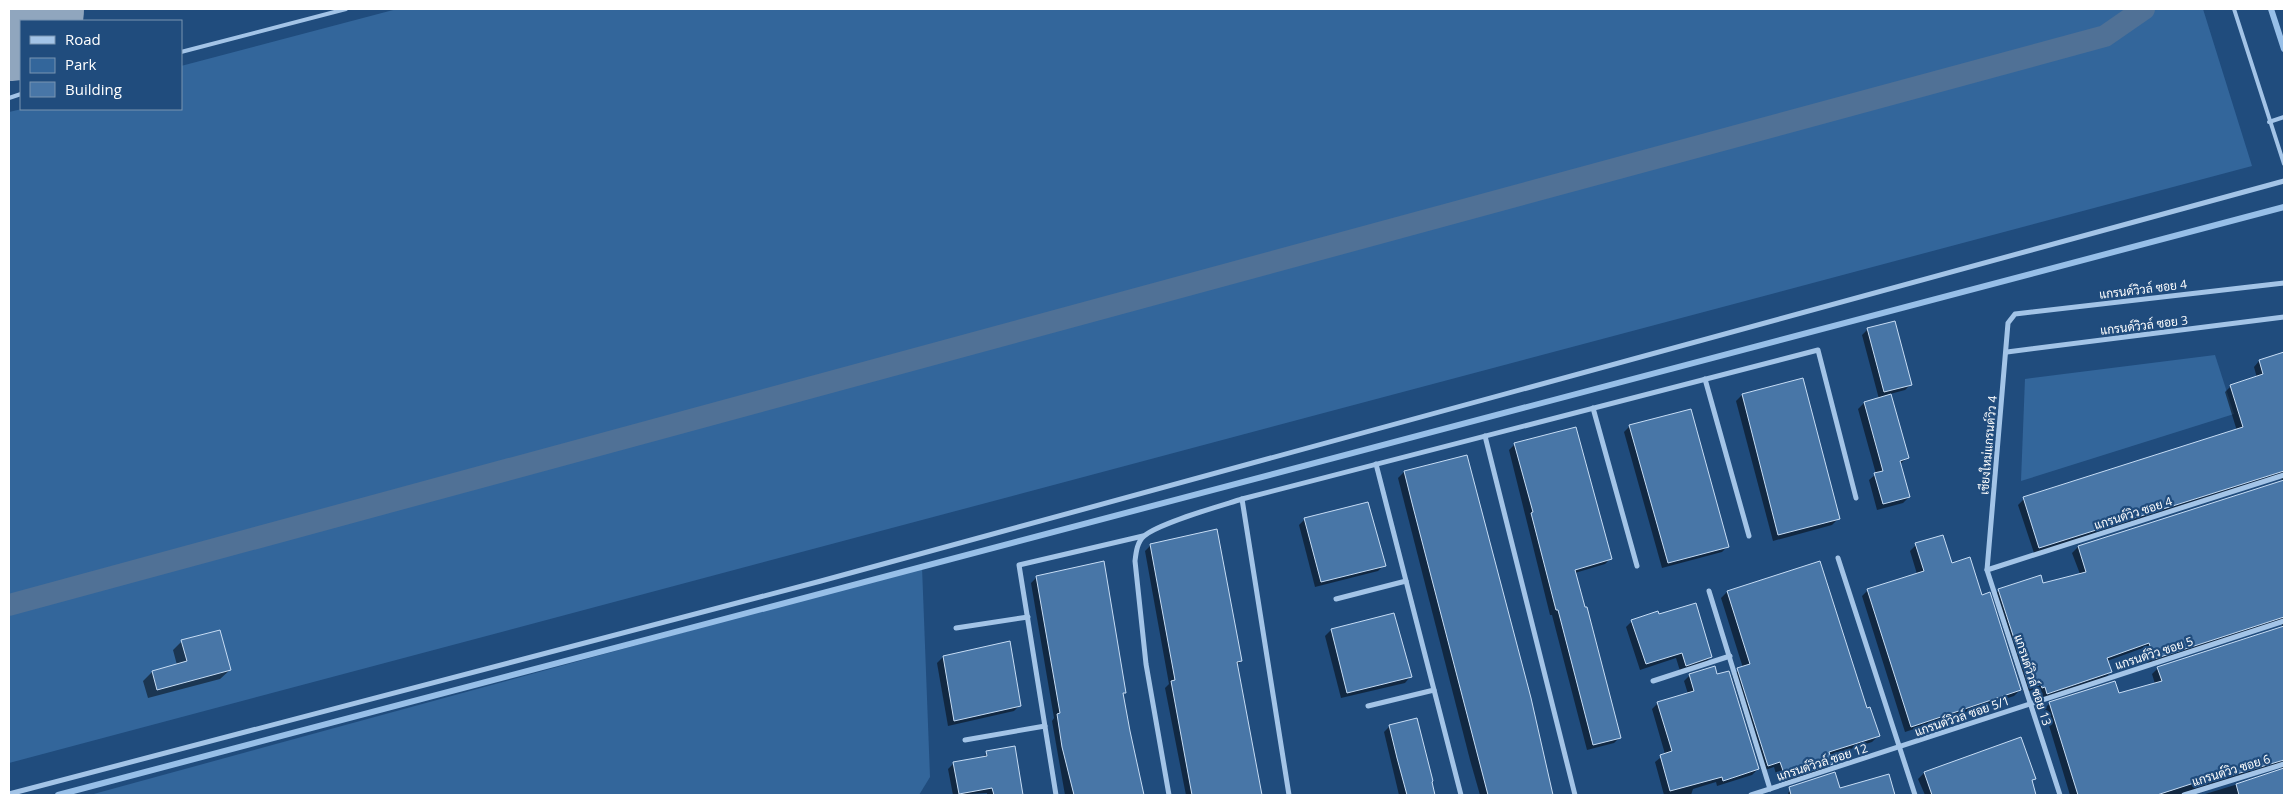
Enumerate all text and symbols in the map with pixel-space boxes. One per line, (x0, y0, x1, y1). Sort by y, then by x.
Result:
legend (20, 20, 182, 110)
text: Road (65, 29, 101, 49)
text: Park (65, 54, 96, 74)
text: Building (65, 79, 122, 99)
street label: แกรนด์วิวล์ ซอย 4 (2098, 275, 2188, 303)
street label: แกรนด์วิวล์ ซอย 3 (2099, 311, 2189, 339)
street label: เชียงใหม่แกรนด์วิว 4 (1975, 395, 2001, 495)
street label: แกรนด์วิว ซอย 4 (2092, 492, 2174, 534)
street label: แกรนด์วิวล์ ซอย 13 (2010, 632, 2056, 728)
street label: แกรนด์วิว ซอย 5 (2113, 632, 2195, 674)
street label: แกรนด์วิวล์ ซอย 5/1 (1912, 692, 2012, 740)
street label: แกรนด์วิวล์ ซอย 12 (1774, 739, 1870, 785)
street label: แกรนด์วิว ซอย 6 (2190, 750, 2272, 790)

